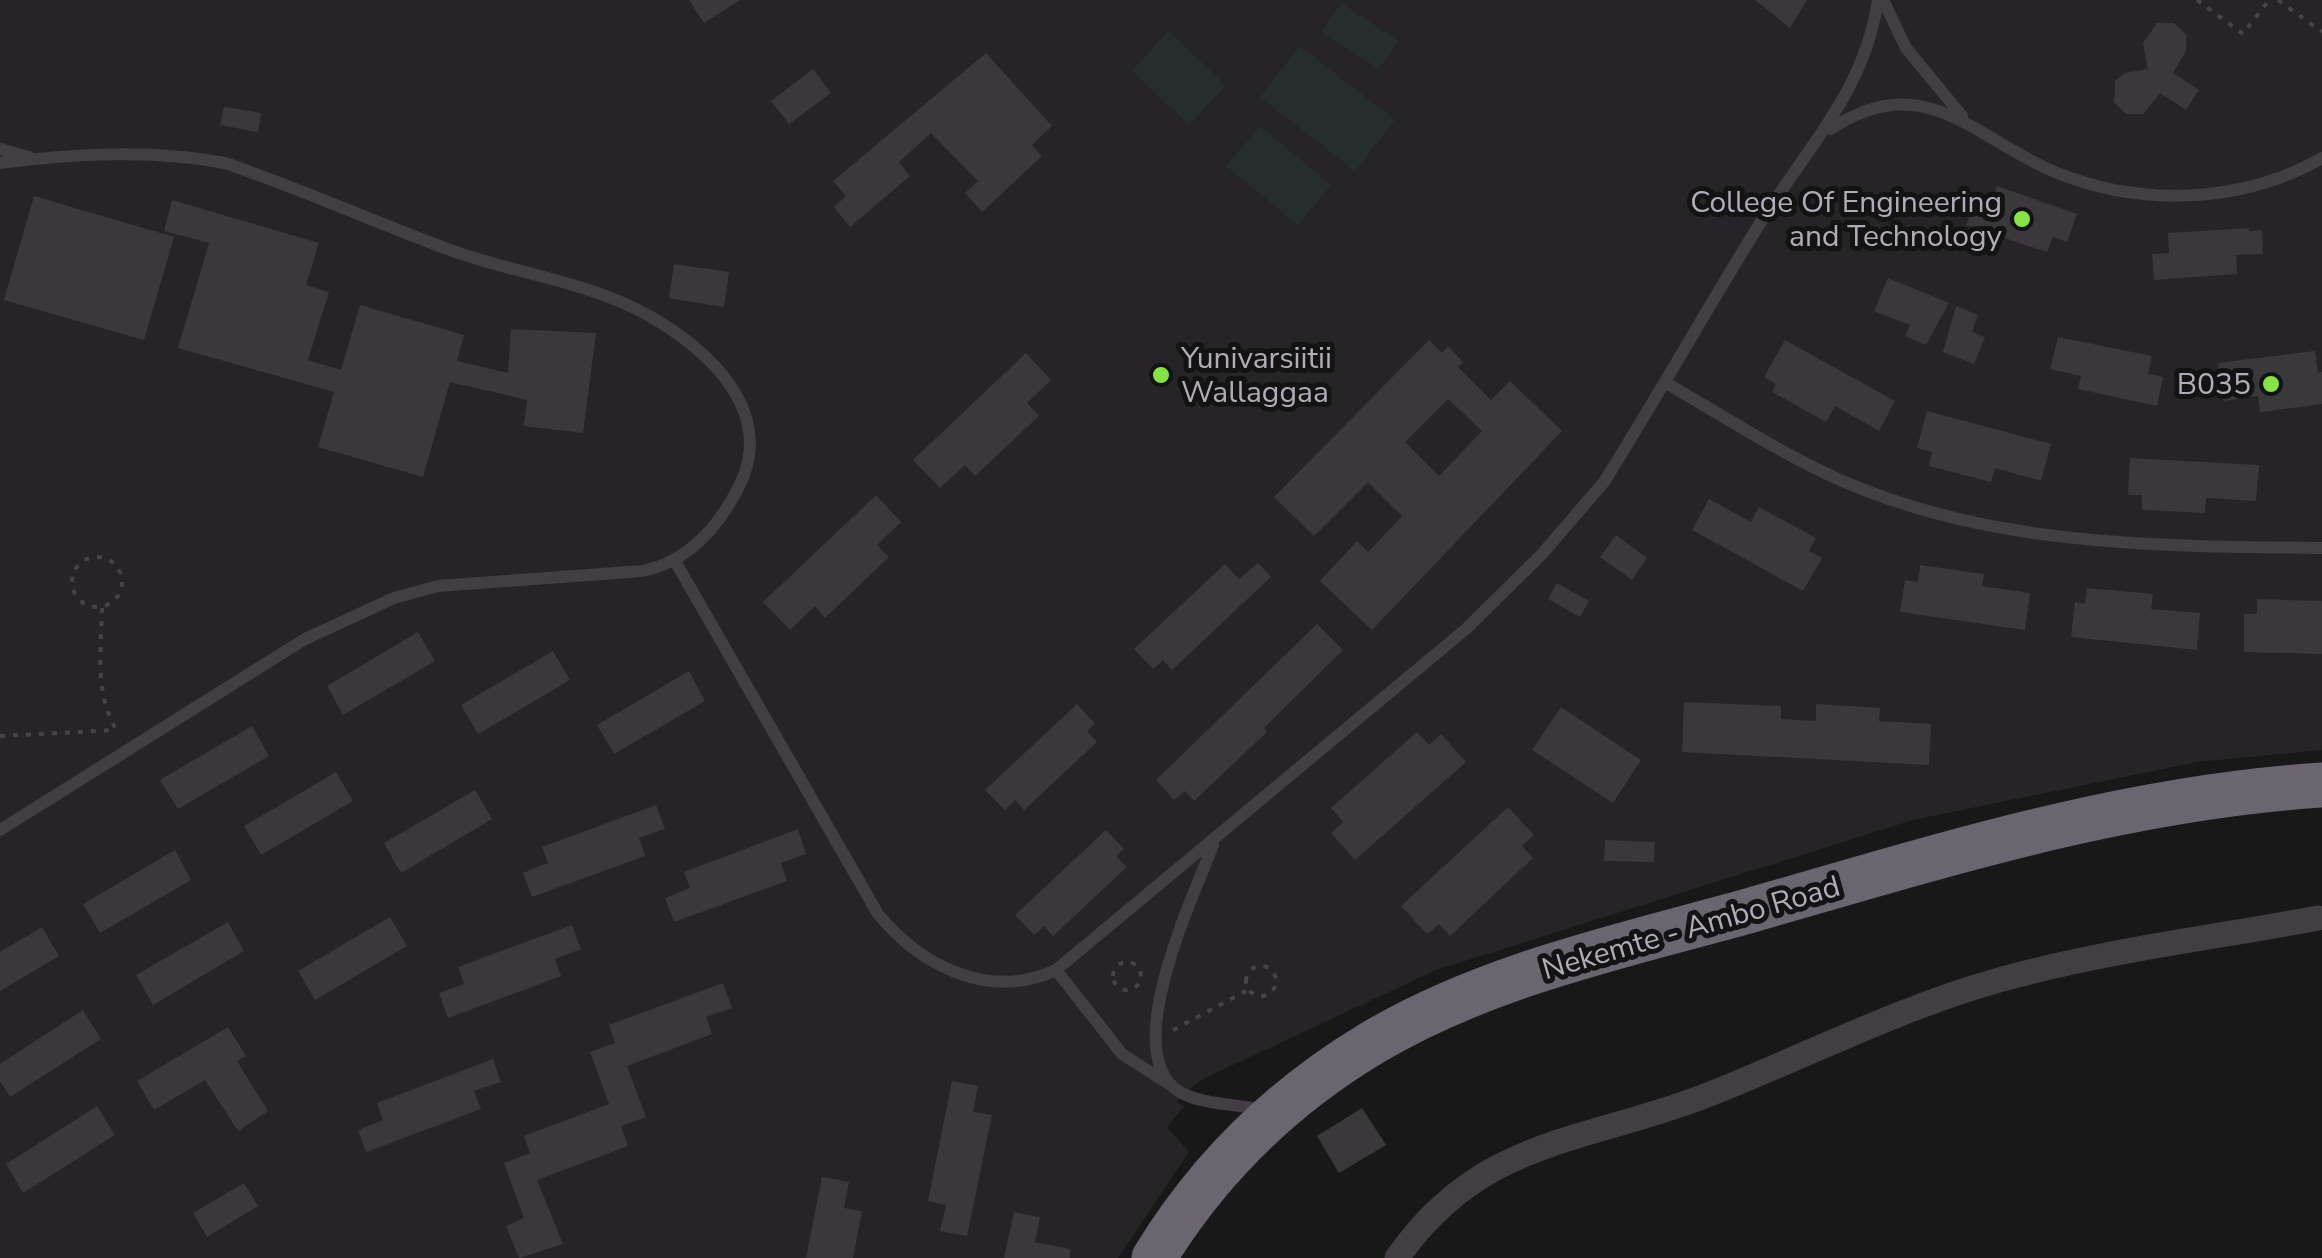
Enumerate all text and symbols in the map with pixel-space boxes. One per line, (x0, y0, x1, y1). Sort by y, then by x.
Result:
place label: College Of Engineering and Technology (1690, 182, 2003, 257)
marker: College Of Engineering and Technology (2011, 208, 2033, 230)
place label: Yunivarsiitii Wallaggaa (1180, 338, 1332, 413)
marker: Yunivarsiitii Wallaggaa (1150, 364, 1172, 386)
place label: B035 (2177, 364, 2251, 405)
marker: B035 (2260, 373, 2282, 395)
street label: Nekemte - Ambo Road (1537, 866, 1845, 990)

